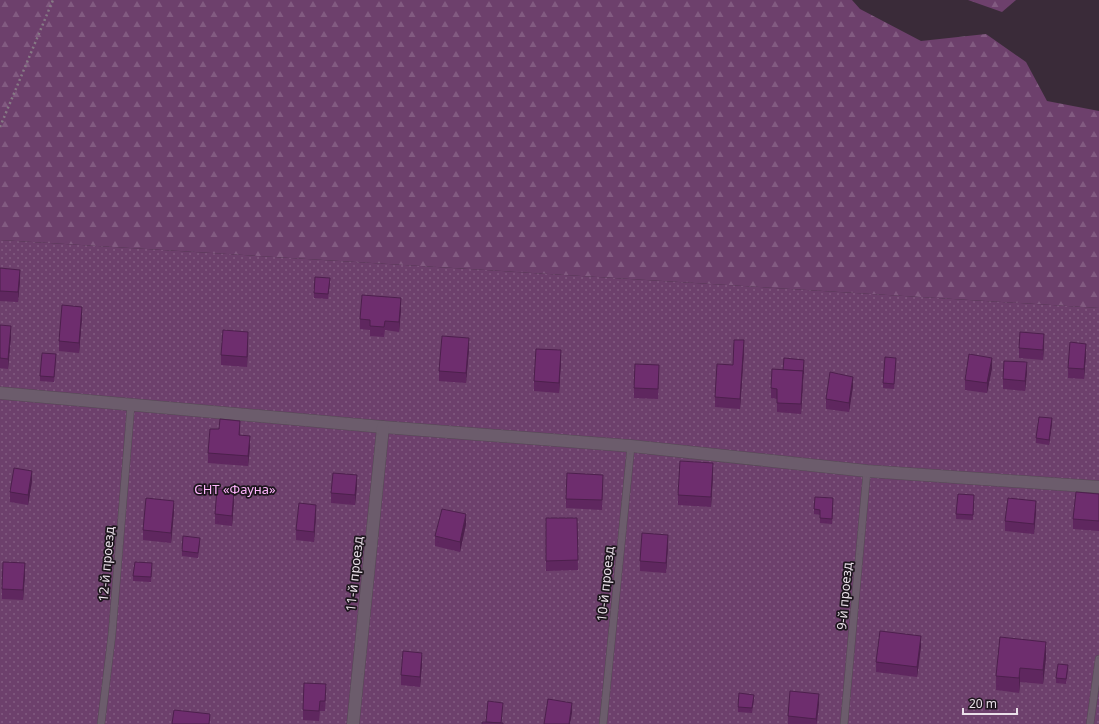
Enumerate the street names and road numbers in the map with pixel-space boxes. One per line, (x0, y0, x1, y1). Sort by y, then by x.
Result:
street label: 12-й проезд (94, 526, 118, 602)
street label: 11-й проезд (341, 535, 367, 612)
street label: 10-й проезд (592, 545, 618, 622)
street label: 9-й проезд (832, 561, 856, 631)

